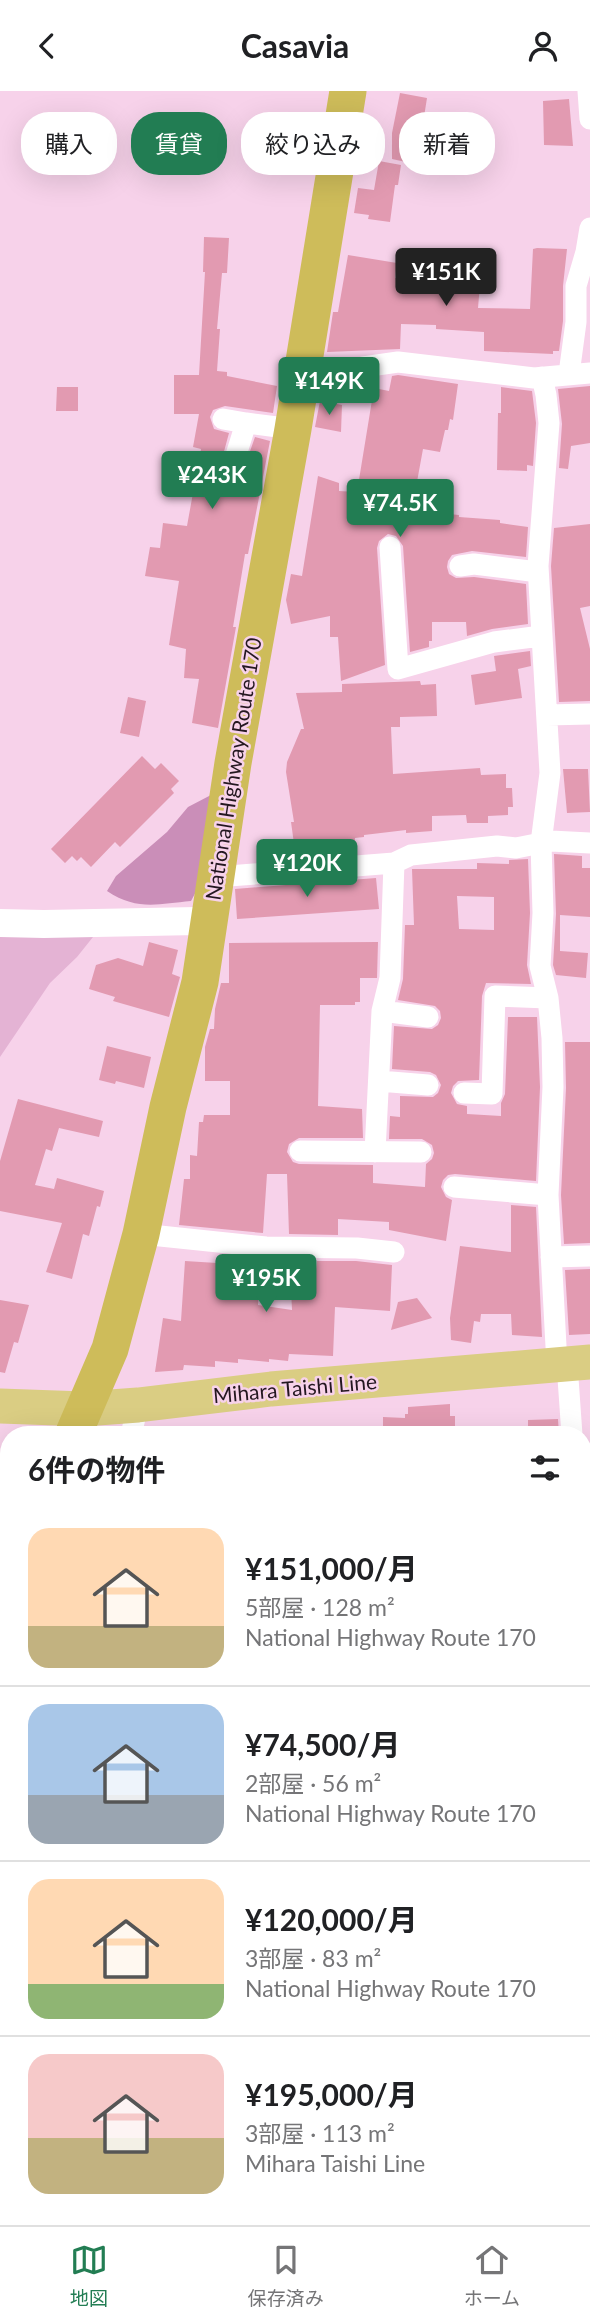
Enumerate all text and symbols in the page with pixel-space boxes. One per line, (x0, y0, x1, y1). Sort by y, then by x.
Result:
text: Casavia (241, 26, 349, 65)
icon: back (28, 27, 66, 65)
icon: person (524, 27, 562, 65)
chip: 購入 (21, 112, 117, 175)
chip: 賃貸 (131, 112, 227, 175)
chip: 絞り込み (241, 112, 385, 175)
chip: 新着 (399, 112, 495, 175)
pin: ¥151K (397, 249, 495, 308)
text: ¥151K (411, 257, 481, 285)
pin: ¥149K (280, 357, 378, 417)
text: ¥149K (294, 366, 364, 394)
pin: ¥243K (163, 451, 261, 511)
text: ¥243K (177, 460, 247, 488)
pin: ¥74.5K (343, 479, 457, 539)
text: ¥74.5K (363, 488, 437, 516)
street label: National Highway Route 170 (199, 636, 266, 902)
pin: ¥120K (258, 839, 356, 899)
text: ¥120K (272, 848, 342, 876)
pin: ¥195K (217, 1255, 315, 1314)
text: ¥195K (231, 1263, 301, 1291)
street label: Mihara Taishi Line (212, 1368, 378, 1407)
icon: filters (526, 1449, 564, 1487)
text: 6件の物件 (28, 1451, 165, 1487)
text: ¥151,000/月 (245, 1550, 418, 1586)
icon: home (84, 1556, 168, 1640)
text: 5部屋 · 128 m² (245, 1593, 395, 1621)
text: National Highway Route 170 (245, 1623, 536, 1651)
text: ¥74,500/月 (245, 1726, 400, 1762)
icon: home (84, 1732, 168, 1816)
text: 2部屋 · 56 m² (245, 1769, 381, 1797)
text: National Highway Route 170 (245, 1799, 536, 1827)
text: ¥120,000/月 (245, 1901, 418, 1937)
icon: home (84, 1907, 168, 1991)
text: 3部屋 · 83 m² (245, 1944, 381, 1972)
text: National Highway Route 170 (245, 1974, 536, 2002)
text: ¥195,000/月 (245, 2076, 418, 2112)
icon: home (84, 2082, 168, 2166)
text: 3部屋 · 113 m² (245, 2119, 395, 2147)
text: Mihara Taishi Line (245, 2149, 425, 2177)
tab: 地図 (70, 2241, 108, 2310)
tab: 保存済み (248, 2241, 324, 2310)
tab: ホーム (464, 2241, 520, 2310)

